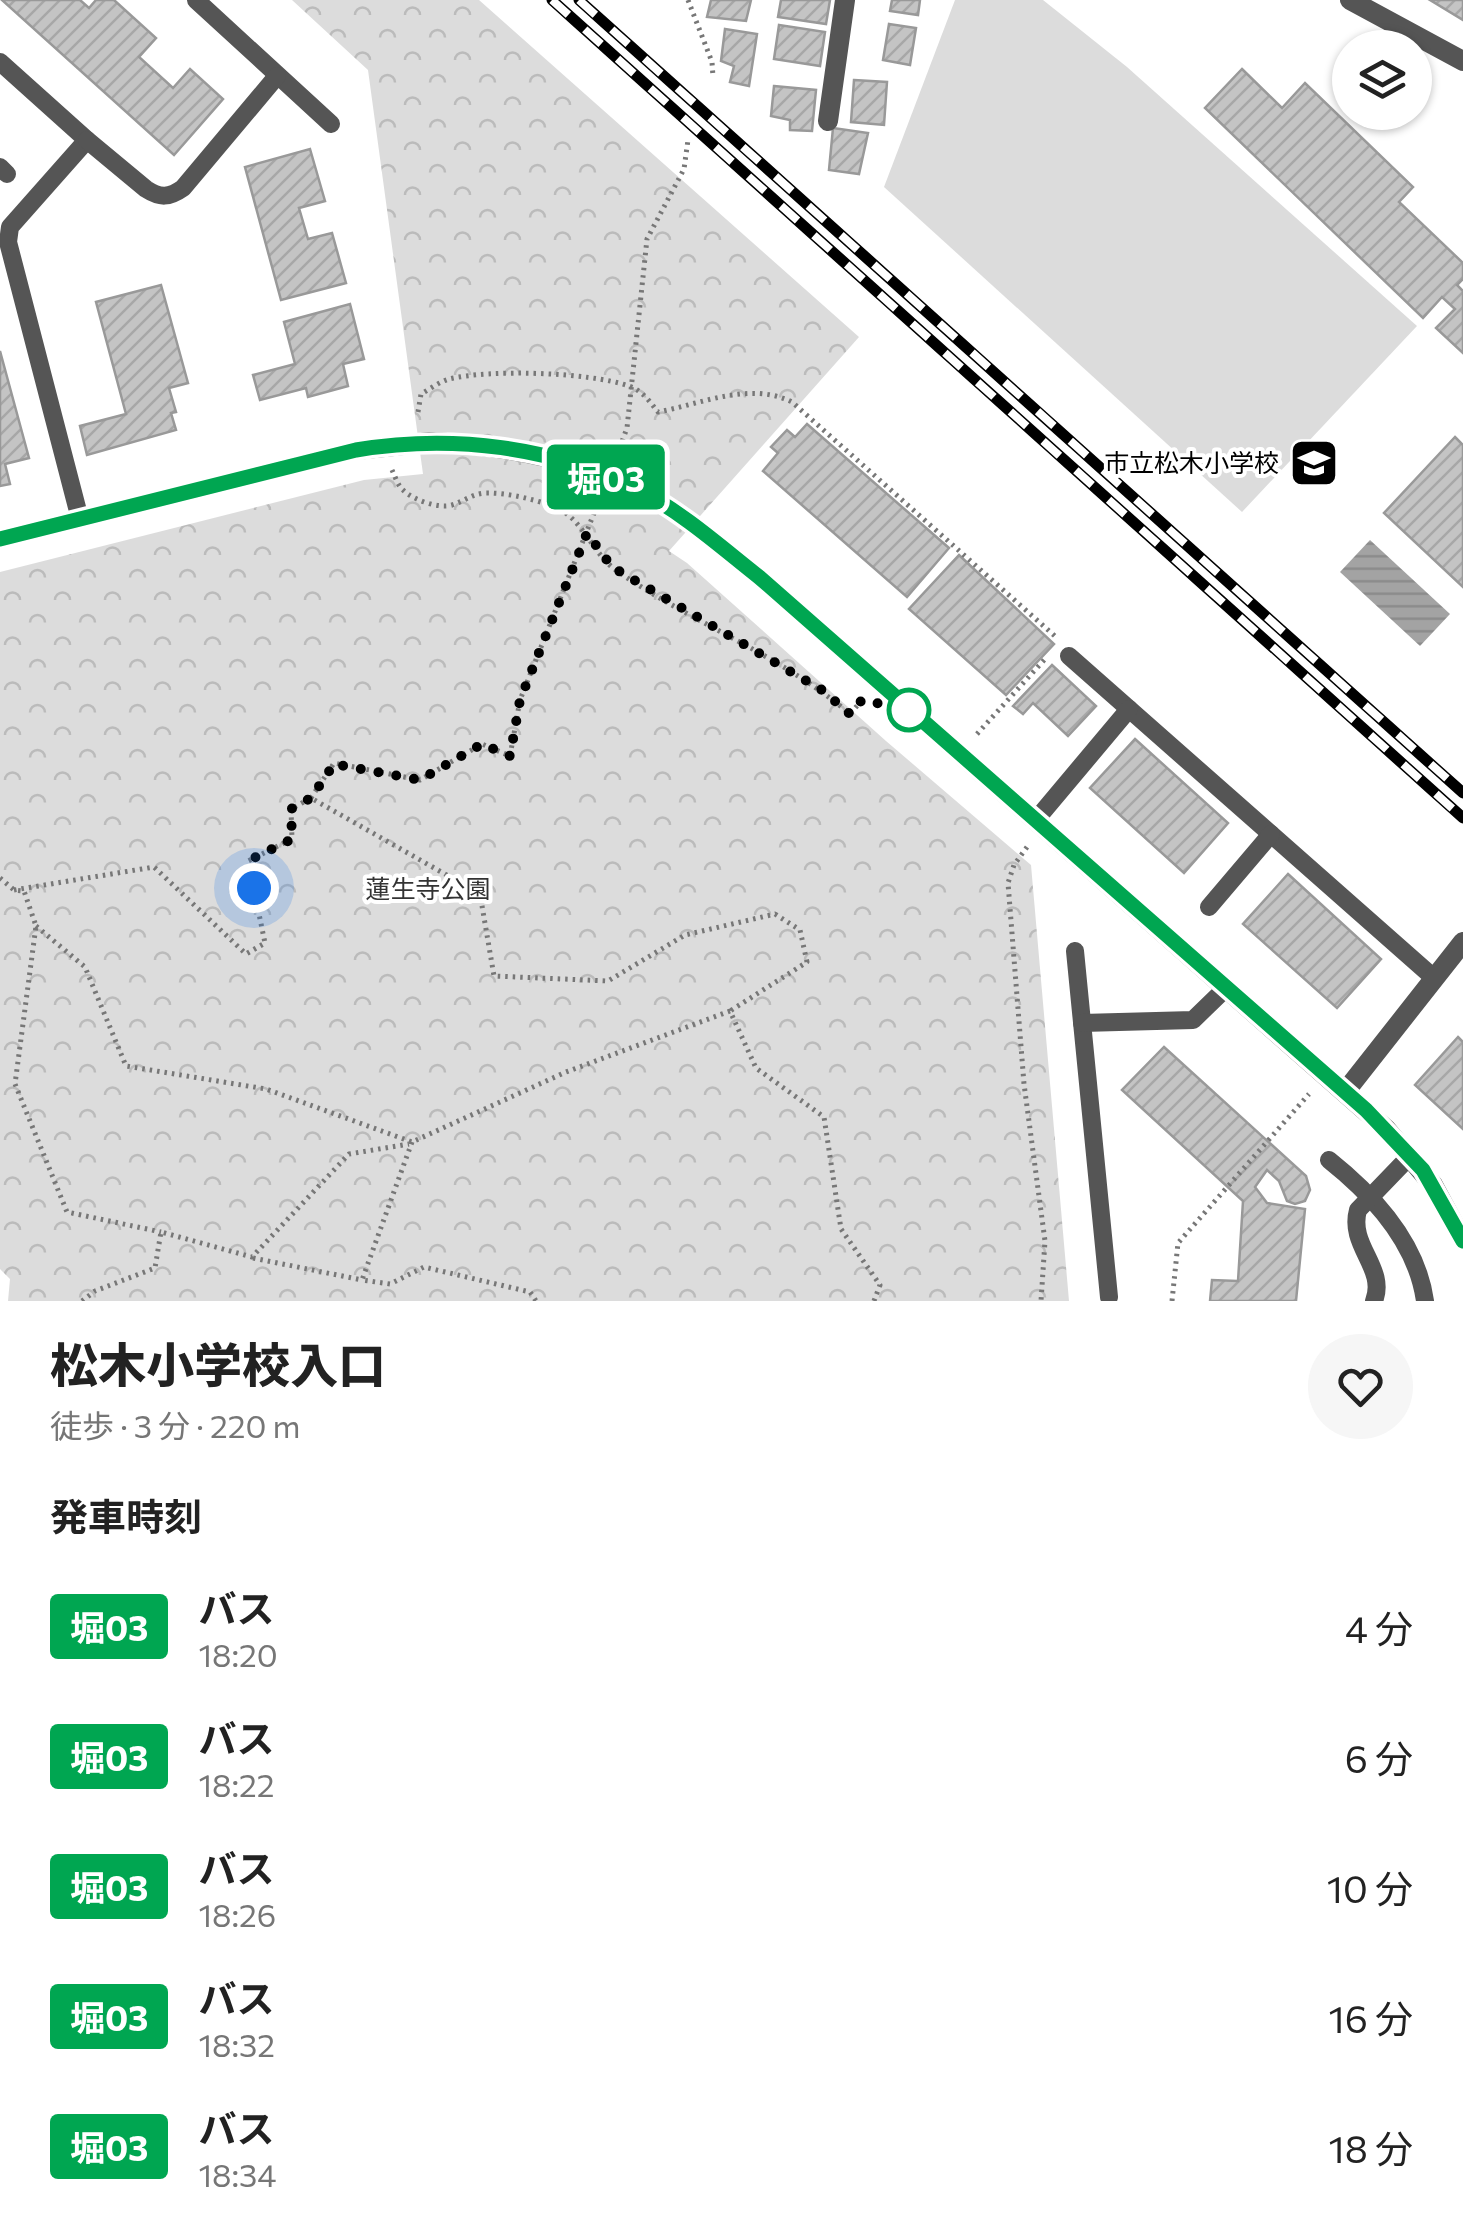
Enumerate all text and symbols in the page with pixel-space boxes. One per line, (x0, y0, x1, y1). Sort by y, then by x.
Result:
map controls (1332, 30, 1432, 130)
button: layers (1332, 30, 1432, 130)
school or university icon: 市立松木小学校 (1288, 437, 1340, 489)
line badge: 堀03 (548, 444, 664, 510)
place label: 市立松木小学校 (1104, 447, 1279, 477)
text: 堀03 (567, 456, 645, 499)
unlabelled marker (888, 689, 930, 731)
your location (229, 863, 279, 913)
park label: 蓮生寺公園 (365, 873, 491, 903)
text: 松木小学校入口 (50, 1334, 386, 1393)
button: heart (1308, 1334, 1413, 1439)
text: 徒歩 · 3 分 · 220 m (50, 1405, 300, 1445)
text: 発車時刻 (50, 1492, 202, 1539)
text: バス (198, 1584, 274, 1631)
text: 4 分 (1345, 1604, 1413, 1651)
text: 堀03 (70, 1605, 148, 1648)
text: 18:20 (198, 1634, 278, 1674)
text: バス (198, 1714, 274, 1761)
text: 6 分 (1345, 1734, 1413, 1781)
text: 堀03 (70, 1735, 148, 1778)
text: 18:22 (198, 1764, 275, 1804)
text: バス (198, 1844, 274, 1891)
text: 10 分 (1327, 1864, 1413, 1911)
text: 堀03 (70, 1865, 148, 1908)
text: 18:26 (198, 1894, 276, 1934)
text: バス (198, 1974, 274, 2021)
text: 16 分 (1328, 1994, 1413, 2041)
text: 堀03 (70, 1995, 148, 2038)
text: 18:32 (198, 2024, 275, 2064)
text: バス (198, 2104, 274, 2151)
text: 18 分 (1328, 2124, 1413, 2171)
text: 堀03 (70, 2125, 148, 2168)
text: 18:34 (198, 2154, 277, 2194)

